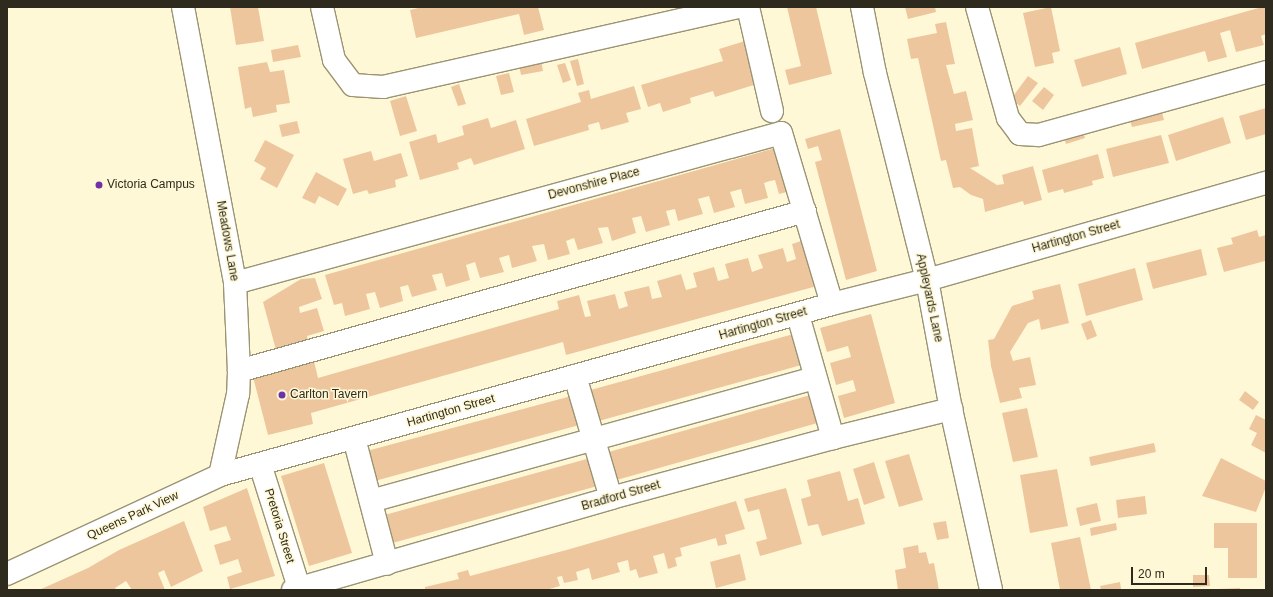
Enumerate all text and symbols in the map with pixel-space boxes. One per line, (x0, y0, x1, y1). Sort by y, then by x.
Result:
street label: Devonshire Place (547, 165, 641, 203)
place label: Victoria Campus (107, 178, 195, 192)
marker: Victoria Campus (94, 180, 104, 190)
street label: Meadows Lane (213, 200, 241, 282)
street label: Hartington Street (1030, 218, 1122, 256)
street label: Appleyards Lane (913, 252, 945, 344)
street label: Hartington Street (717, 305, 809, 343)
place label: Carlton Tavern (290, 388, 368, 402)
marker: Carlton Tavern (277, 390, 287, 400)
street label: Hartington Street (405, 392, 497, 430)
street label: Bradford Street (580, 478, 662, 514)
street label: Pretoria Street (261, 487, 297, 565)
street label: Queens Park View (85, 489, 181, 543)
scale bar (1133, 559, 1209, 585)
text: 20 m (1138, 567, 1165, 581)

